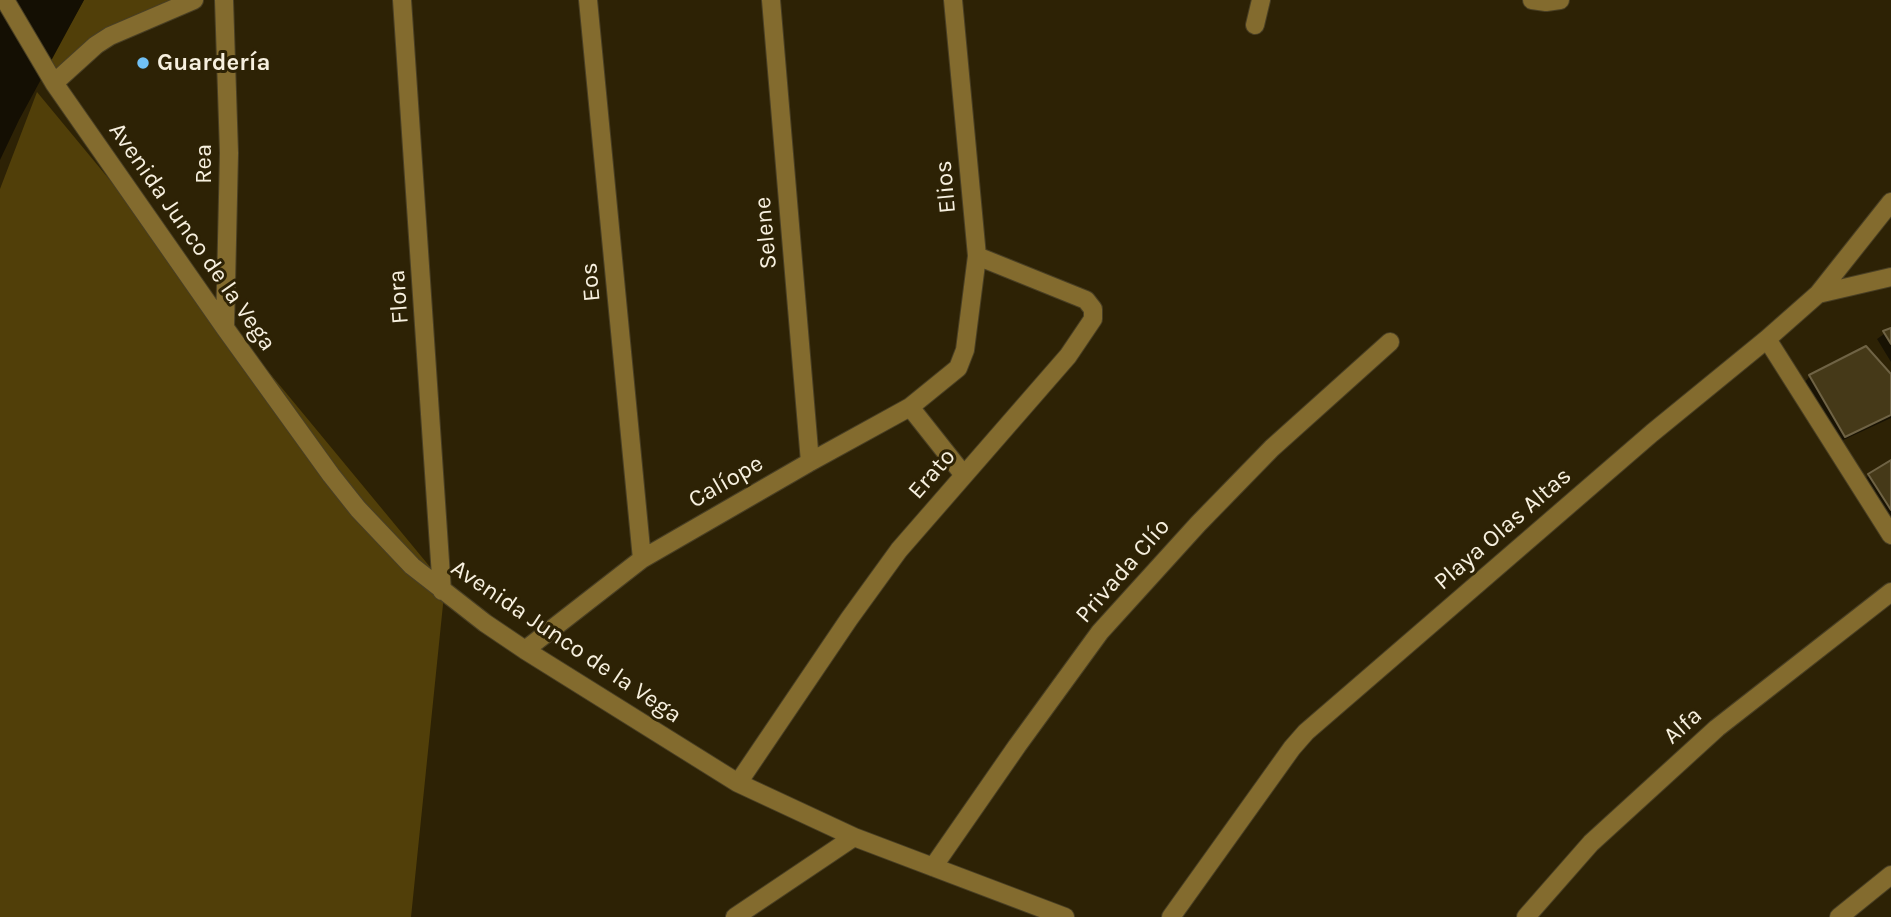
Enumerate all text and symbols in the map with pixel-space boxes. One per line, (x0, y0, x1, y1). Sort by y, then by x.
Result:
place label: Guardería (157, 49, 271, 77)
marker: Guardería (135, 55, 151, 71)
street label: Avenida Junco de la Vega (102, 117, 282, 357)
street label: Rea (190, 144, 218, 184)
street label: Elios (929, 159, 963, 215)
street label: Selene (748, 196, 784, 270)
street label: Eos (575, 261, 607, 303)
street label: Flora (383, 269, 415, 325)
street label: Erato (902, 443, 962, 505)
street label: Calíope (684, 449, 768, 515)
street label: Playa Olas Altas (1428, 462, 1578, 596)
street label: Privada Clío (1070, 513, 1176, 629)
street label: Avenida Junco de la Vega (445, 554, 687, 730)
street label: Alfa (1658, 701, 1708, 751)

